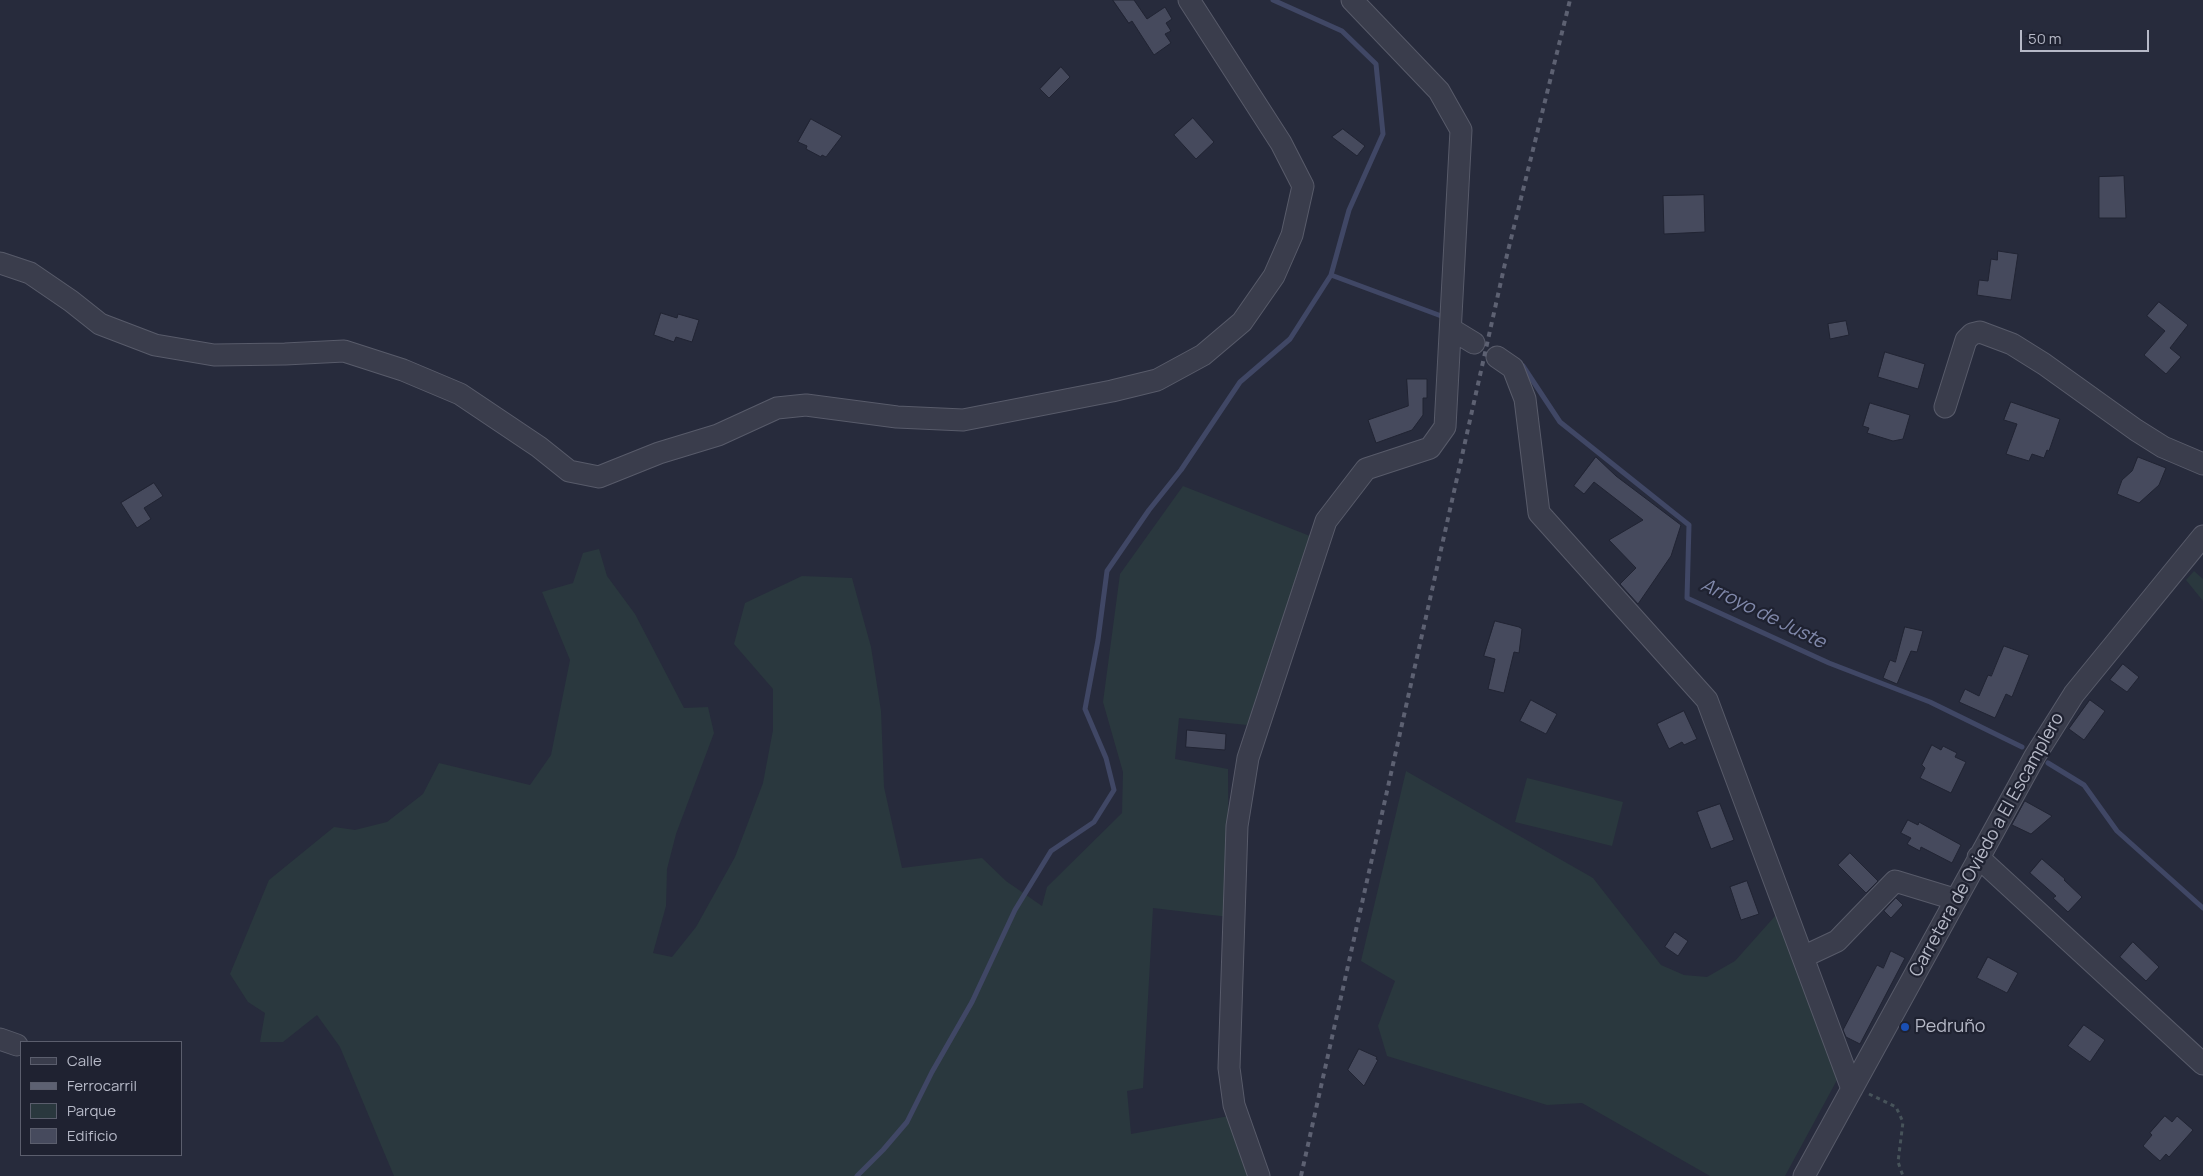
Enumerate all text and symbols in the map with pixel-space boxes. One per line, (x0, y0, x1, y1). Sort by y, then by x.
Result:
scale bar (2023, 20, 2152, 52)
text: 50 m (2028, 28, 2062, 49)
water label: Arroyo de Juste (1697, 574, 1829, 654)
street label: Carretera de Oviedo a El Escamplero (1905, 709, 2069, 981)
place label: Pedruño (1915, 1016, 1986, 1038)
marker: Pedruño (1899, 1021, 1911, 1033)
legend (20, 1041, 182, 1156)
text: Calle (67, 1050, 102, 1071)
text: Ferrocarril (67, 1075, 137, 1096)
text: Parque (67, 1100, 116, 1121)
text: Edificio (67, 1125, 117, 1146)

